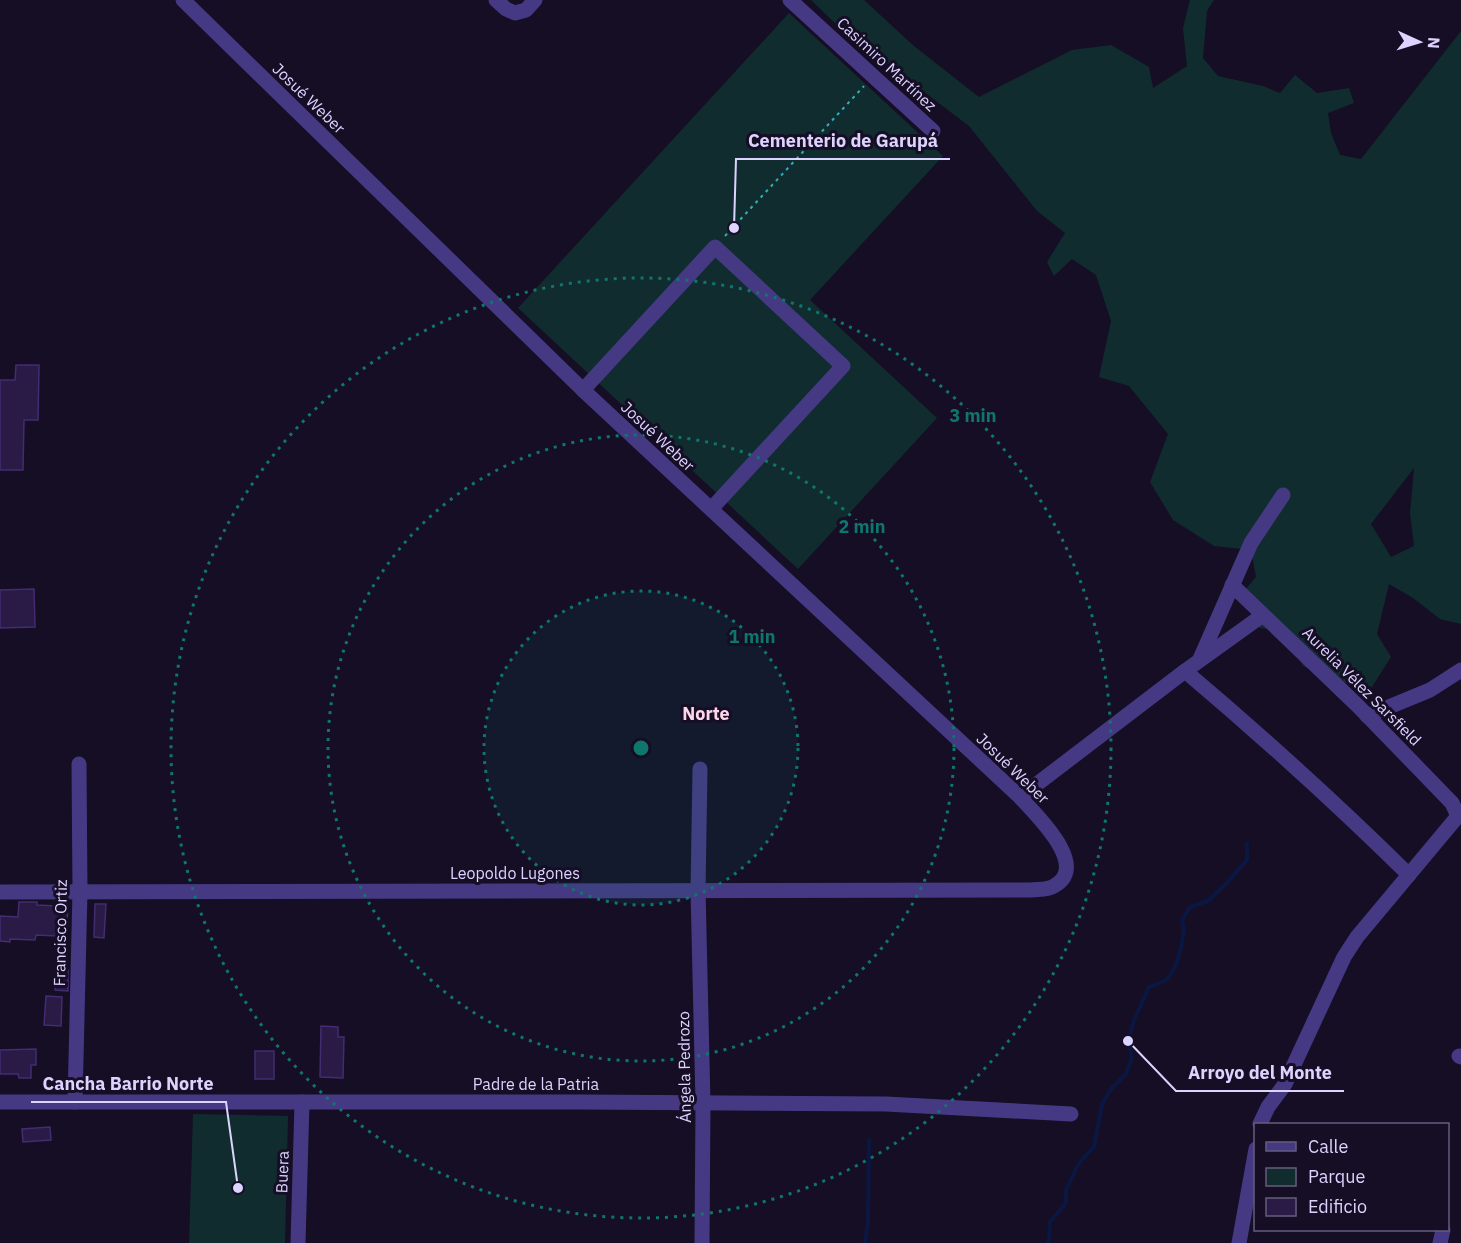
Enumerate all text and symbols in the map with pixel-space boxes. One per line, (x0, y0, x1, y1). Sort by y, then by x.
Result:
north arrow (1389, 12, 1449, 72)
street label: Casimiro Martínez (833, 13, 941, 115)
text: N (1424, 37, 1444, 50)
street label: Josué Weber (268, 58, 350, 138)
callout: Cementerio de Garupá (736, 123, 950, 159)
text: Cementerio de Garupá (748, 129, 938, 152)
street label: Josué Weber (617, 397, 699, 475)
text: 3 min (949, 404, 997, 427)
text: 2 min (838, 515, 886, 538)
street label: Aurelia Vélez Sarsfield (1298, 622, 1426, 750)
text: 1 min (728, 625, 776, 648)
district label: Norte (682, 702, 730, 725)
street label: Josué Weber (972, 728, 1054, 808)
centre of rings (631, 738, 651, 758)
street label: Leopoldo Lugones (450, 863, 580, 883)
street label: Francisco Ortiz (49, 879, 71, 987)
street label: Ángela Pedrozo (672, 1011, 695, 1123)
callout: Arroyo del Monte (1176, 1055, 1344, 1091)
text: Arroyo del Monte (1188, 1061, 1332, 1084)
callout: Cancha Barrio Norte (31, 1066, 226, 1102)
text: Cancha Barrio Norte (42, 1072, 214, 1095)
street label: Padre de la Patria (473, 1074, 600, 1094)
legend (1254, 1123, 1449, 1231)
text: Calle (1308, 1135, 1348, 1158)
street label: Buera (271, 1150, 293, 1194)
text: Parque (1308, 1165, 1366, 1188)
text: Edificio (1308, 1195, 1367, 1218)

